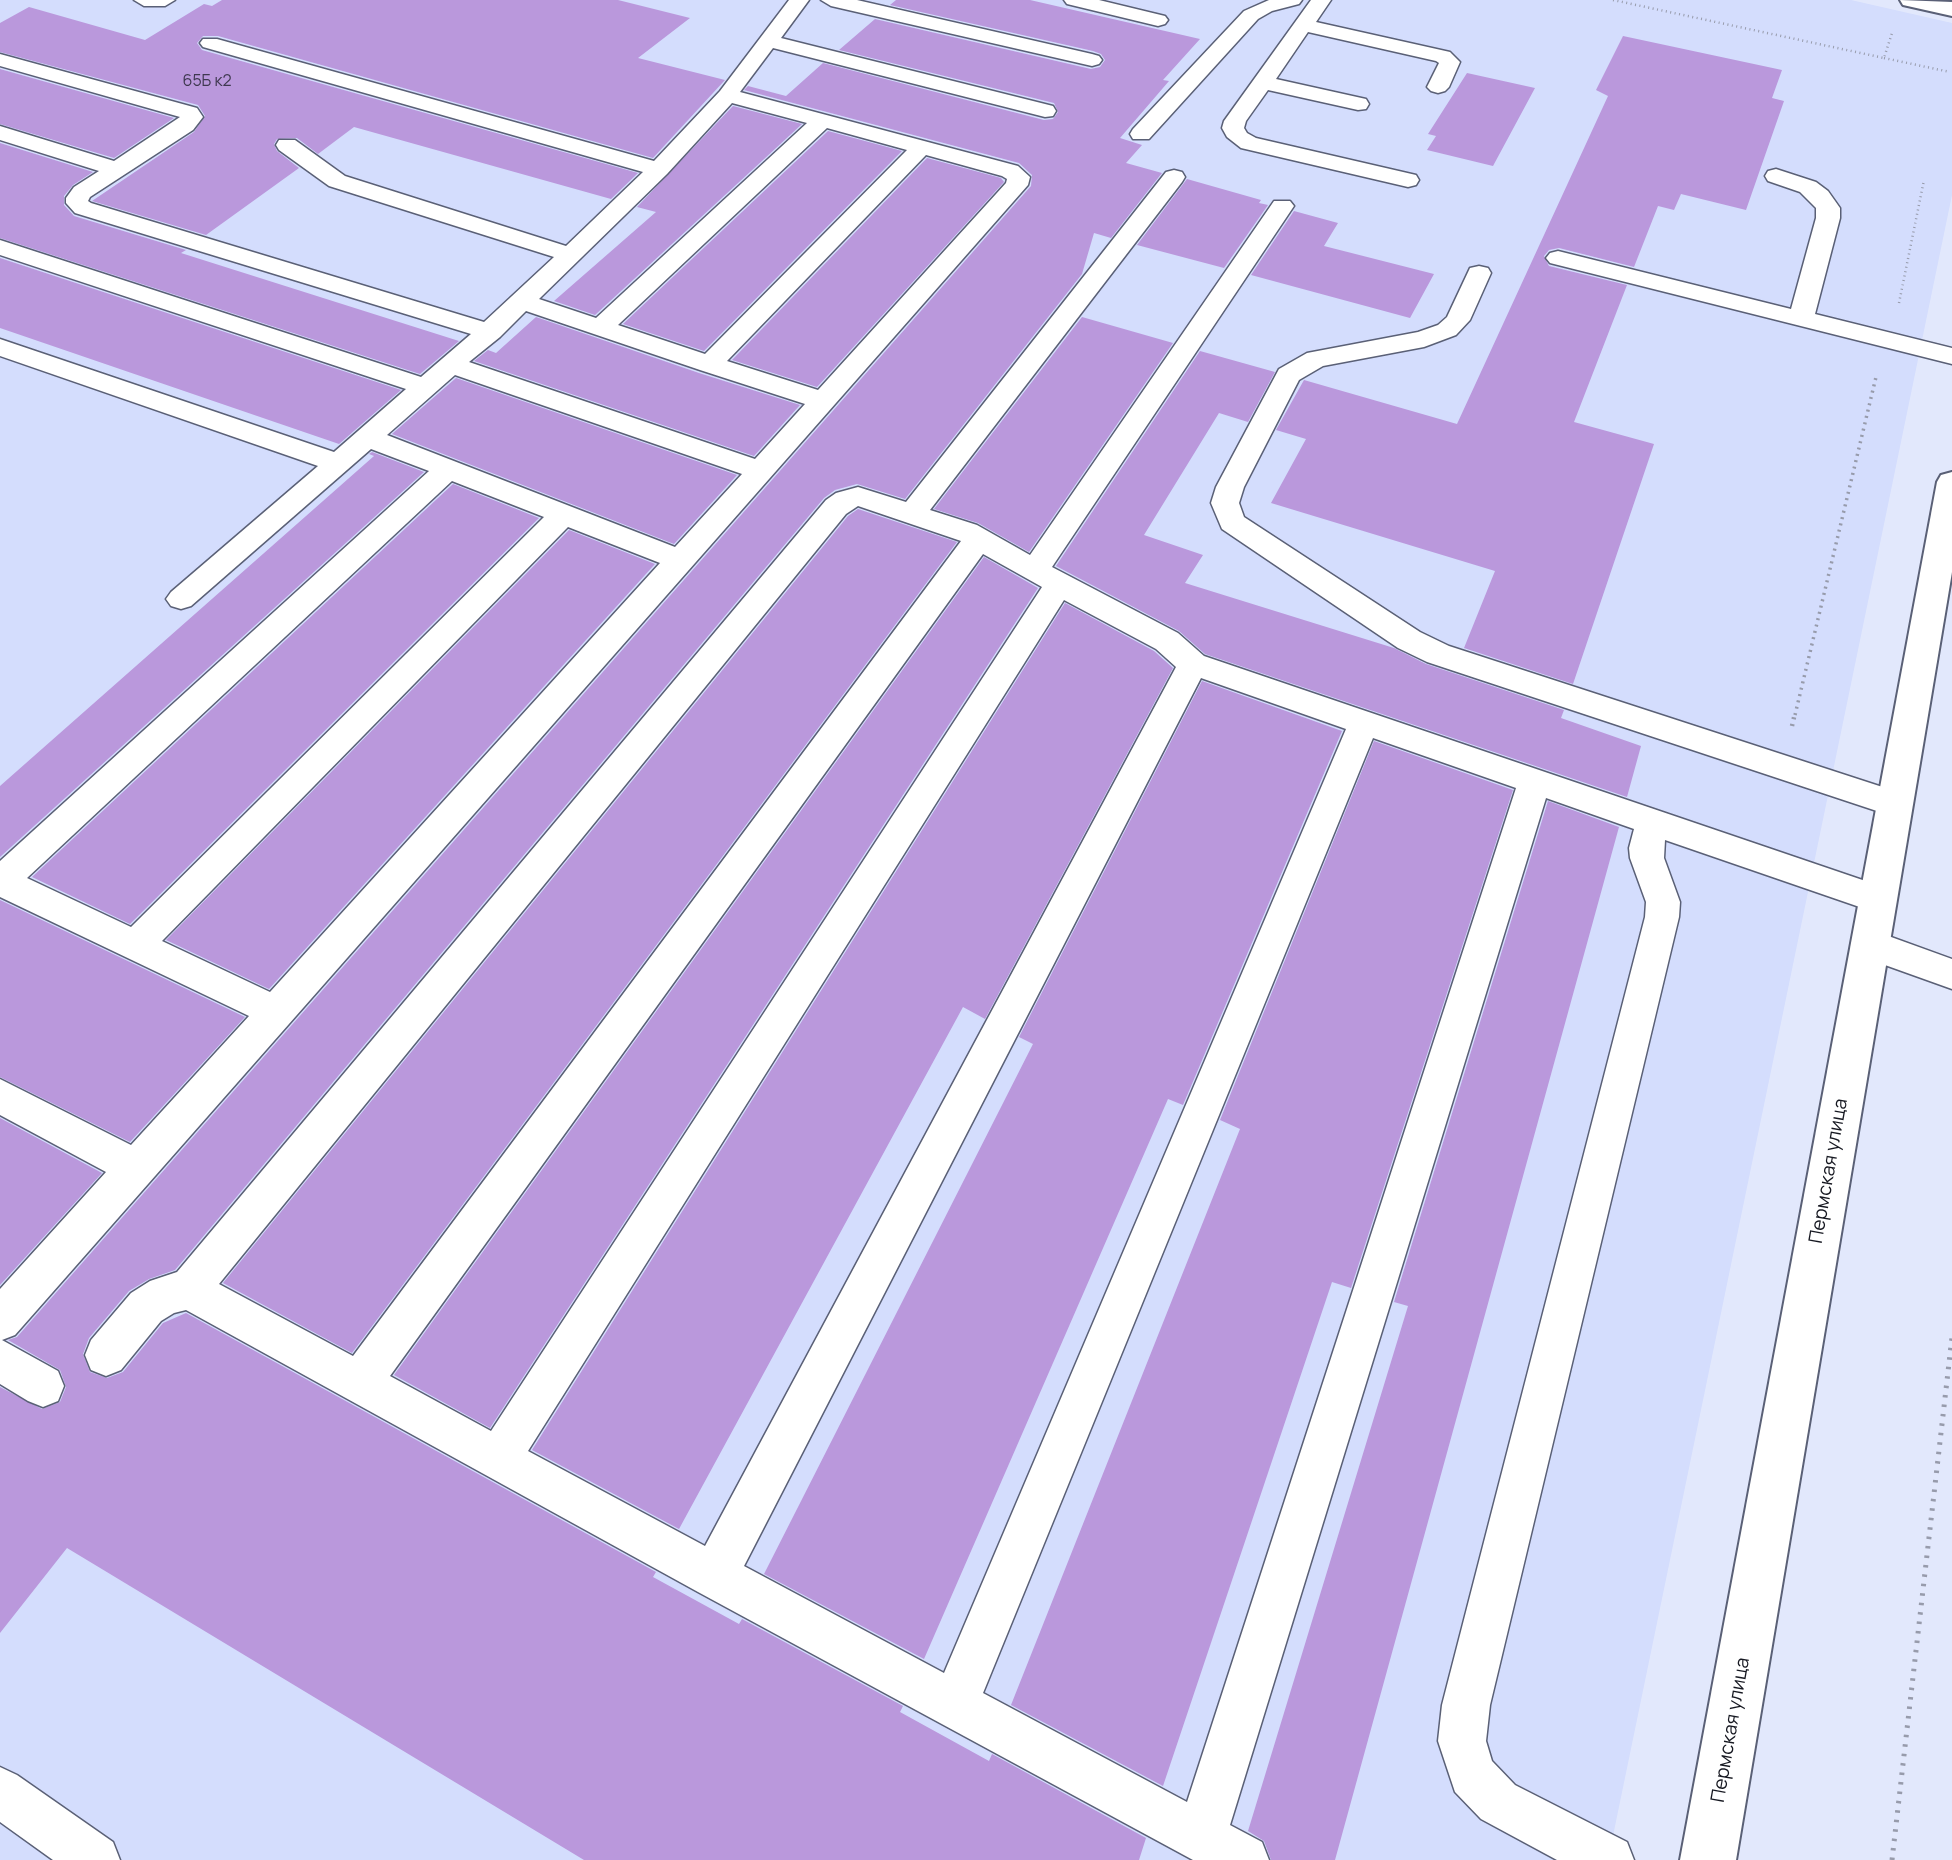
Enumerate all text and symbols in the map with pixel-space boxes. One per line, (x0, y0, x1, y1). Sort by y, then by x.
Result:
house number: 65Б к2 (182, 72, 232, 92)
street label: Пермская улица (1805, 1097, 1853, 1245)
street label: Пермская улица (1707, 1656, 1755, 1804)

